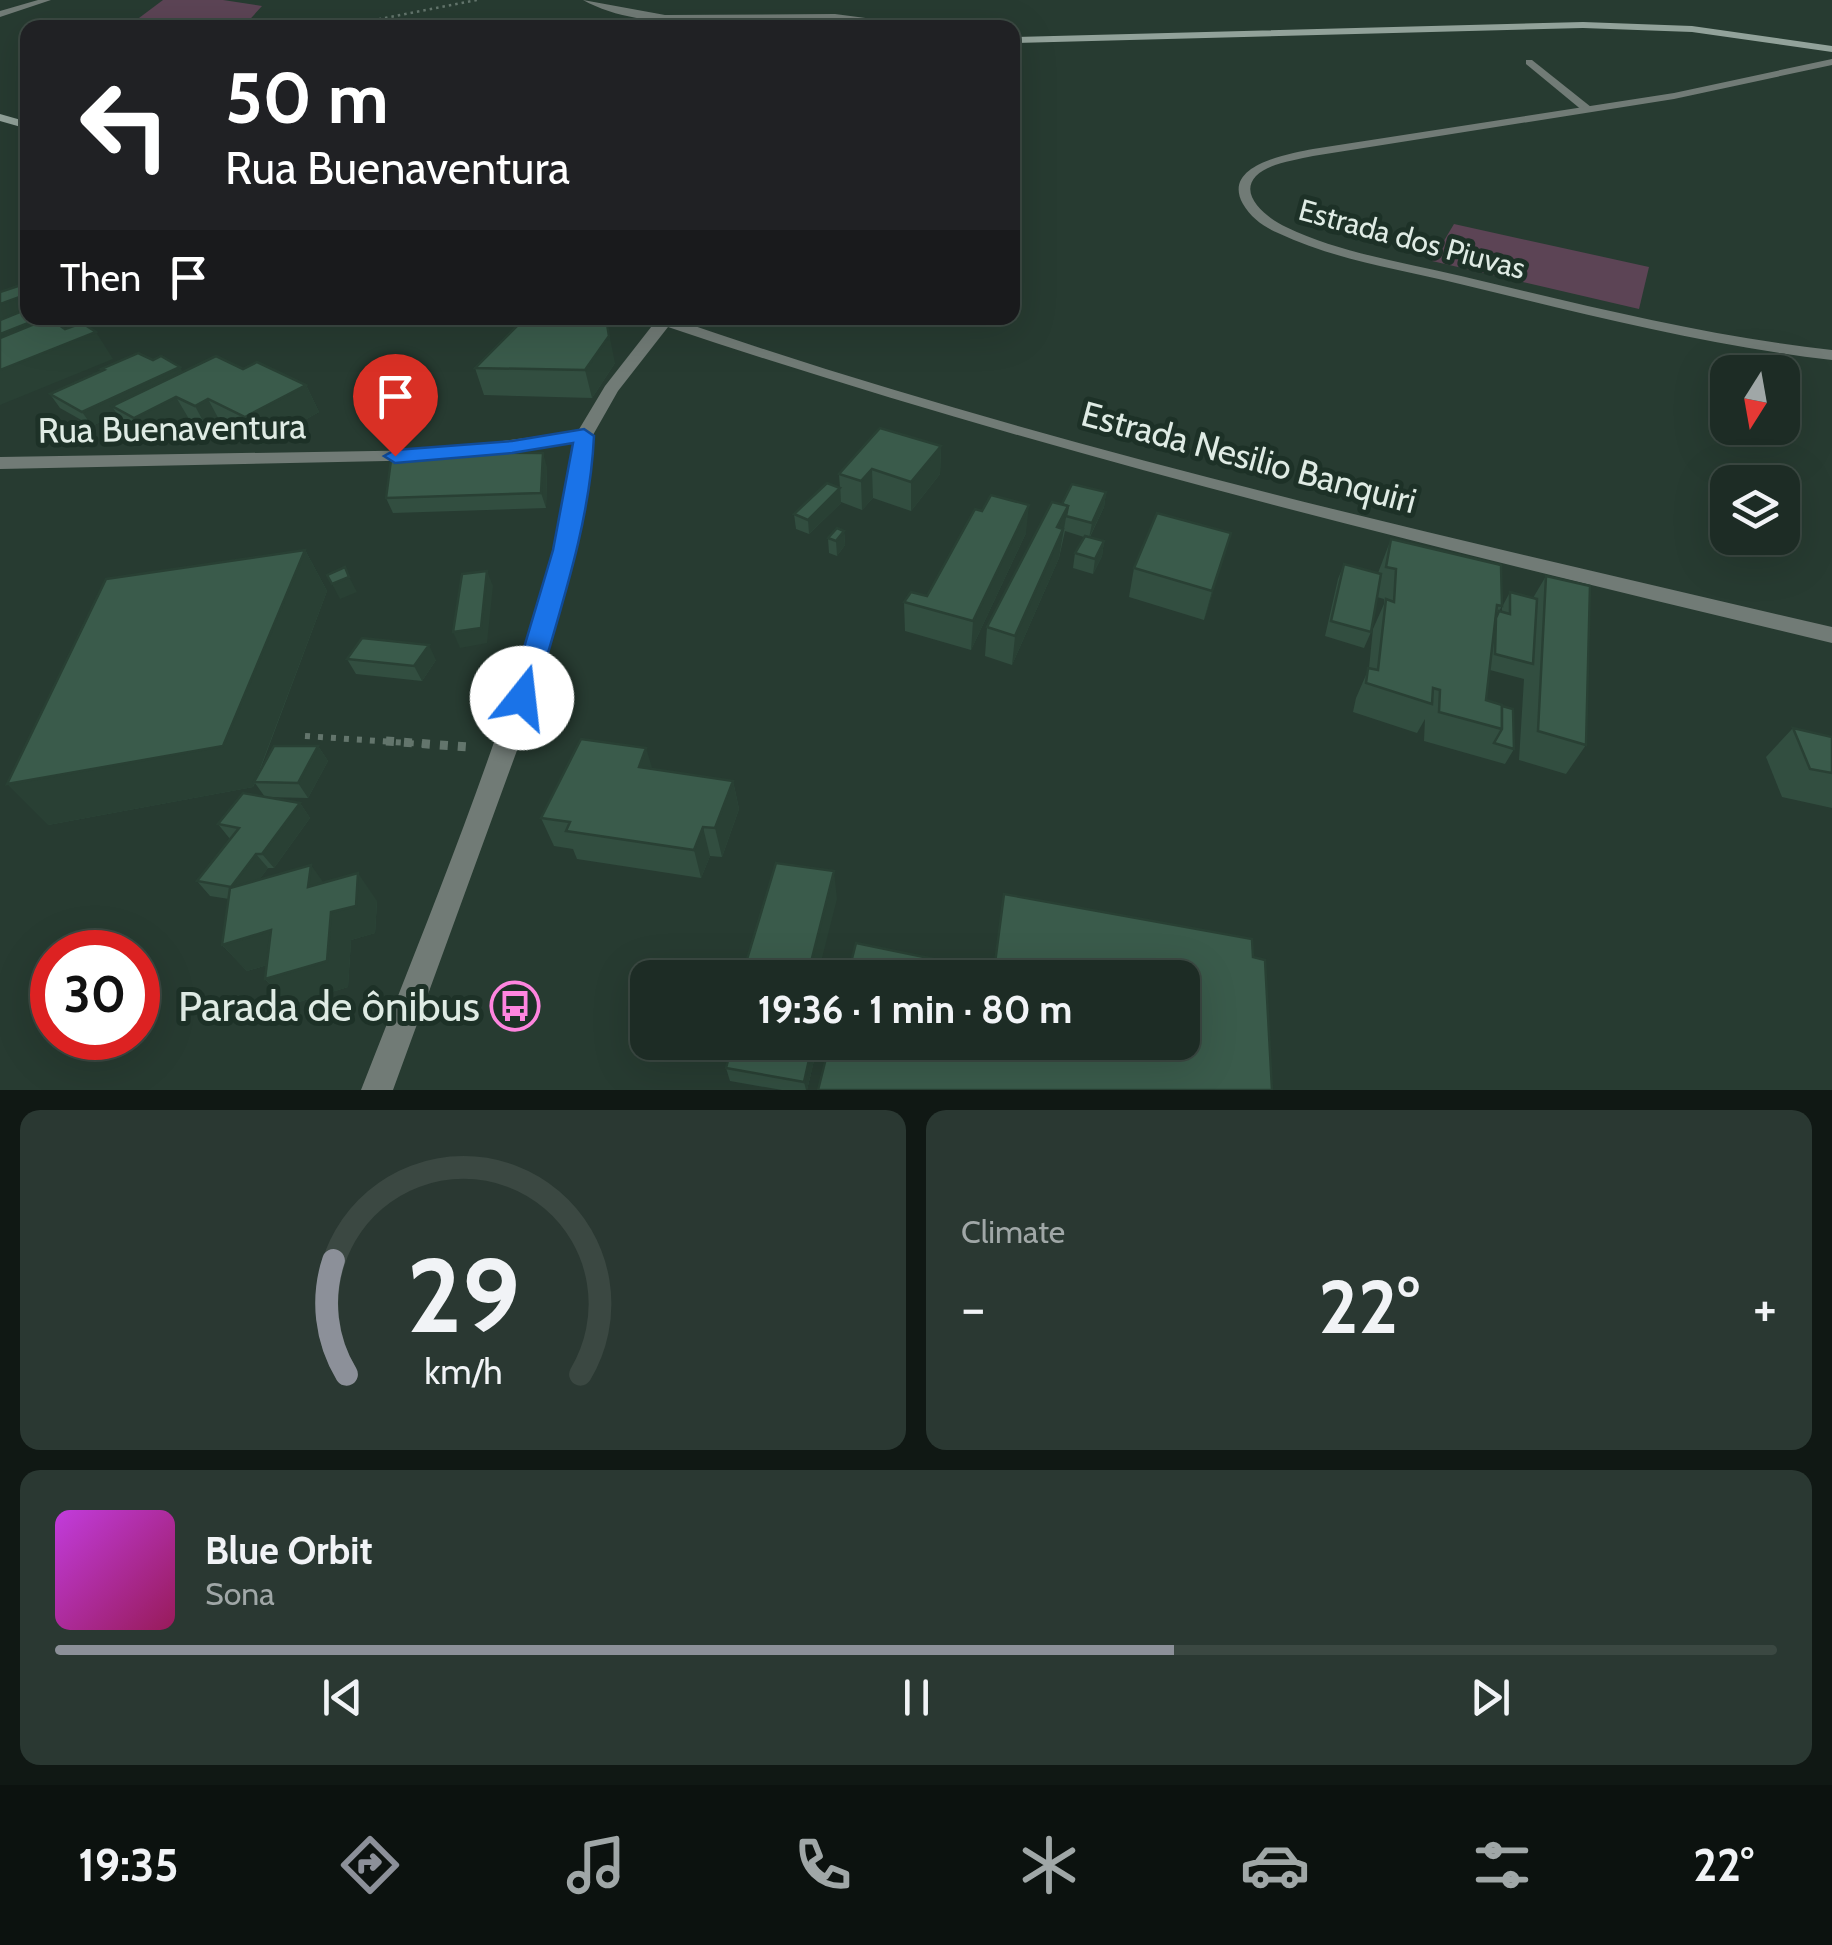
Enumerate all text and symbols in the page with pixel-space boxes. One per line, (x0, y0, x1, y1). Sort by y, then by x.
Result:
text: 50 m (225, 55, 389, 141)
icon: left (60, 60, 190, 190)
text: Rua Buenaventura (225, 141, 570, 195)
street label: Estrada dos Piuvas (1295, 191, 1529, 287)
icon: arrive (161, 250, 216, 305)
text: Then (60, 254, 141, 301)
pin (353, 354, 438, 457)
north arrow (1710, 355, 1800, 445)
map controls (1710, 355, 1800, 555)
icon: arrive (368, 369, 423, 424)
street label: Estrada Nesilio Banquiri (1077, 392, 1421, 522)
street label: Rua Buenaventura (38, 404, 307, 452)
button: layers (1710, 465, 1800, 555)
position arrow (470, 646, 574, 750)
speed limit sign: 30 (30, 930, 160, 1060)
place label: Parada de ônibus (178, 980, 480, 1032)
bus stop icon: Parada de ônibus (489, 980, 541, 1032)
text: 19:36 · 1 min · 80 m (758, 986, 1072, 1033)
text: Climate (961, 1212, 1065, 1251)
text: 29 (406, 1232, 520, 1358)
text: 22° (1318, 1261, 1420, 1352)
text: − (961, 1274, 985, 1341)
text: + (1753, 1274, 1777, 1341)
text: km/h (424, 1350, 502, 1393)
text: Blue Orbit (205, 1527, 373, 1574)
text: Sona (205, 1574, 275, 1613)
icon: previous (315, 1670, 370, 1725)
icon: pause (889, 1670, 944, 1725)
icon: next (1463, 1670, 1518, 1725)
icon: directions (335, 1830, 405, 1900)
icon: music (561, 1830, 631, 1900)
icon: phone (788, 1830, 858, 1900)
icon: climate (1014, 1830, 1084, 1900)
icon: car (1240, 1830, 1310, 1900)
icon: filters (1467, 1830, 1537, 1900)
text: 19:35 (78, 1838, 179, 1892)
text: 22° (1693, 1838, 1754, 1892)

